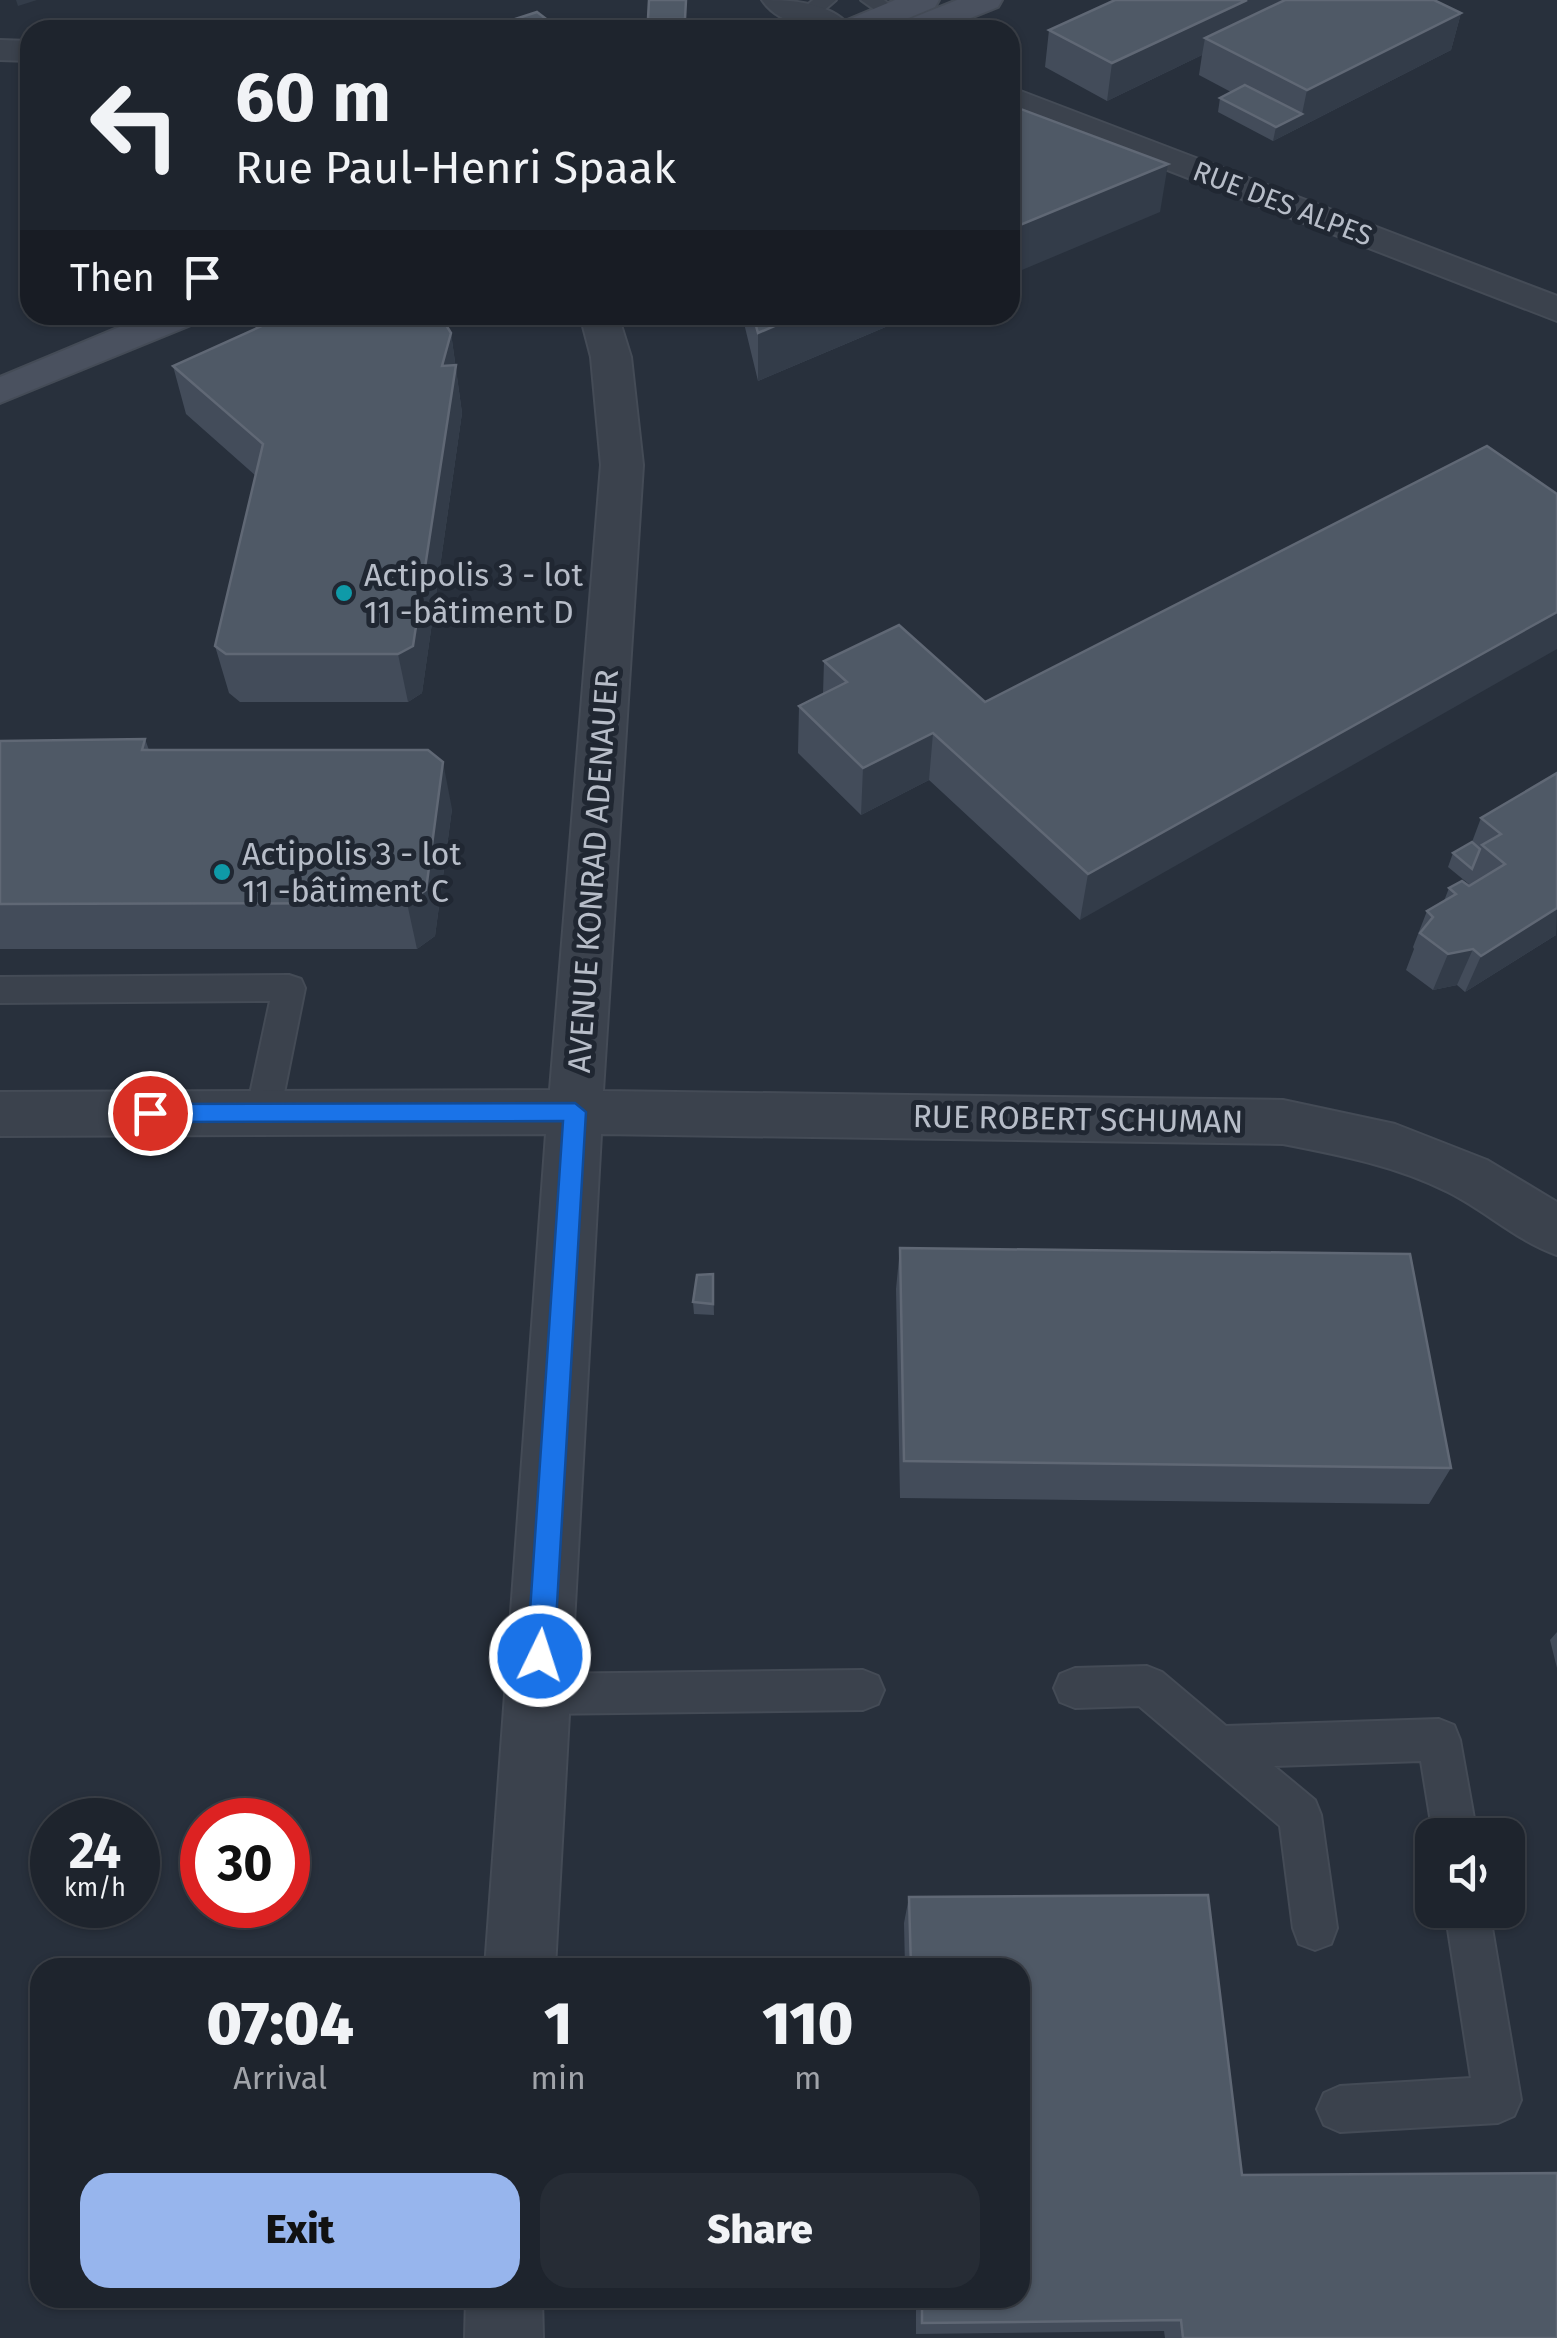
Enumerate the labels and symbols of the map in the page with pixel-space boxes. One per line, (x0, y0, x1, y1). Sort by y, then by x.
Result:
street label: RUE DES ALPES (1189, 154, 1377, 253)
place label: Actipolis 3 - lot 11 -bâtiment D (364, 556, 583, 631)
marker: Actipolis 3 - lot 11 -bâtiment D (333, 582, 355, 604)
street label: AVENUE KONRAD ADENAUER (560, 668, 626, 1074)
place label: Actipolis 3 - lot 11 -bâtiment C (242, 835, 461, 910)
marker: Actipolis 3 - lot 11 -bâtiment C (211, 861, 233, 883)
pin (108, 1071, 193, 1156)
street label: RUE ROBERT SCHUMAN (912, 1097, 1244, 1141)
position arrow (488, 1604, 592, 1708)
speed limit sign: 30 (180, 1798, 310, 1928)

